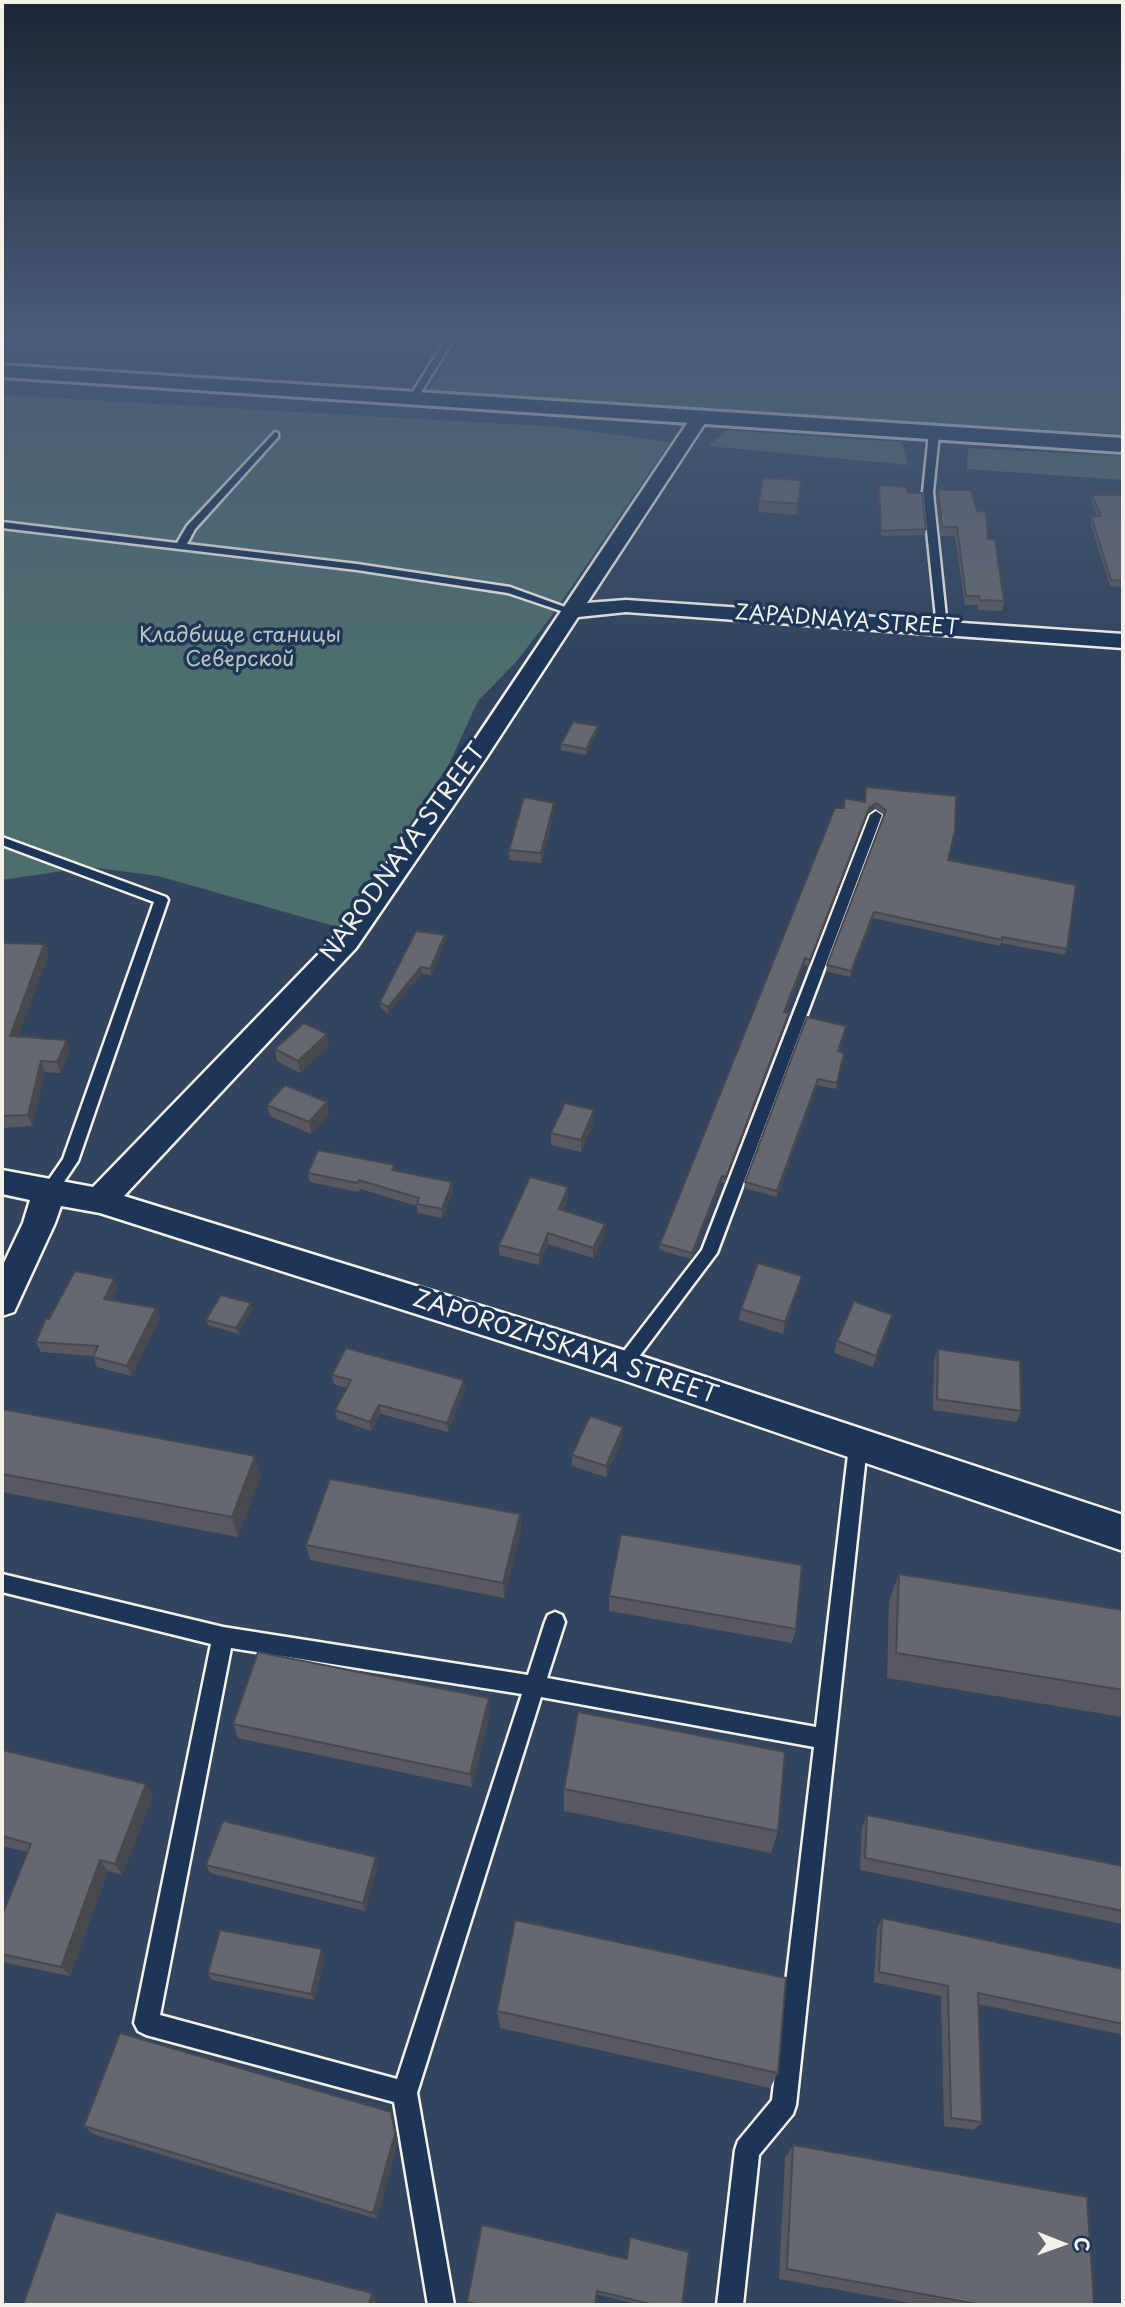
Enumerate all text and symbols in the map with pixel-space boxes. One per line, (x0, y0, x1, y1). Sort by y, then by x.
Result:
street label: ZAPADNAYA STREET (734, 601, 960, 641)
park label: Кладбище станицы Северской (139, 623, 341, 673)
street label: NARODNAYA STREET (315, 738, 493, 968)
street label: ZAPOROZHSKAYA STREET (409, 1285, 721, 1411)
north arrow (1027, 2209, 1097, 2279)
text: С (1069, 2237, 1097, 2252)

